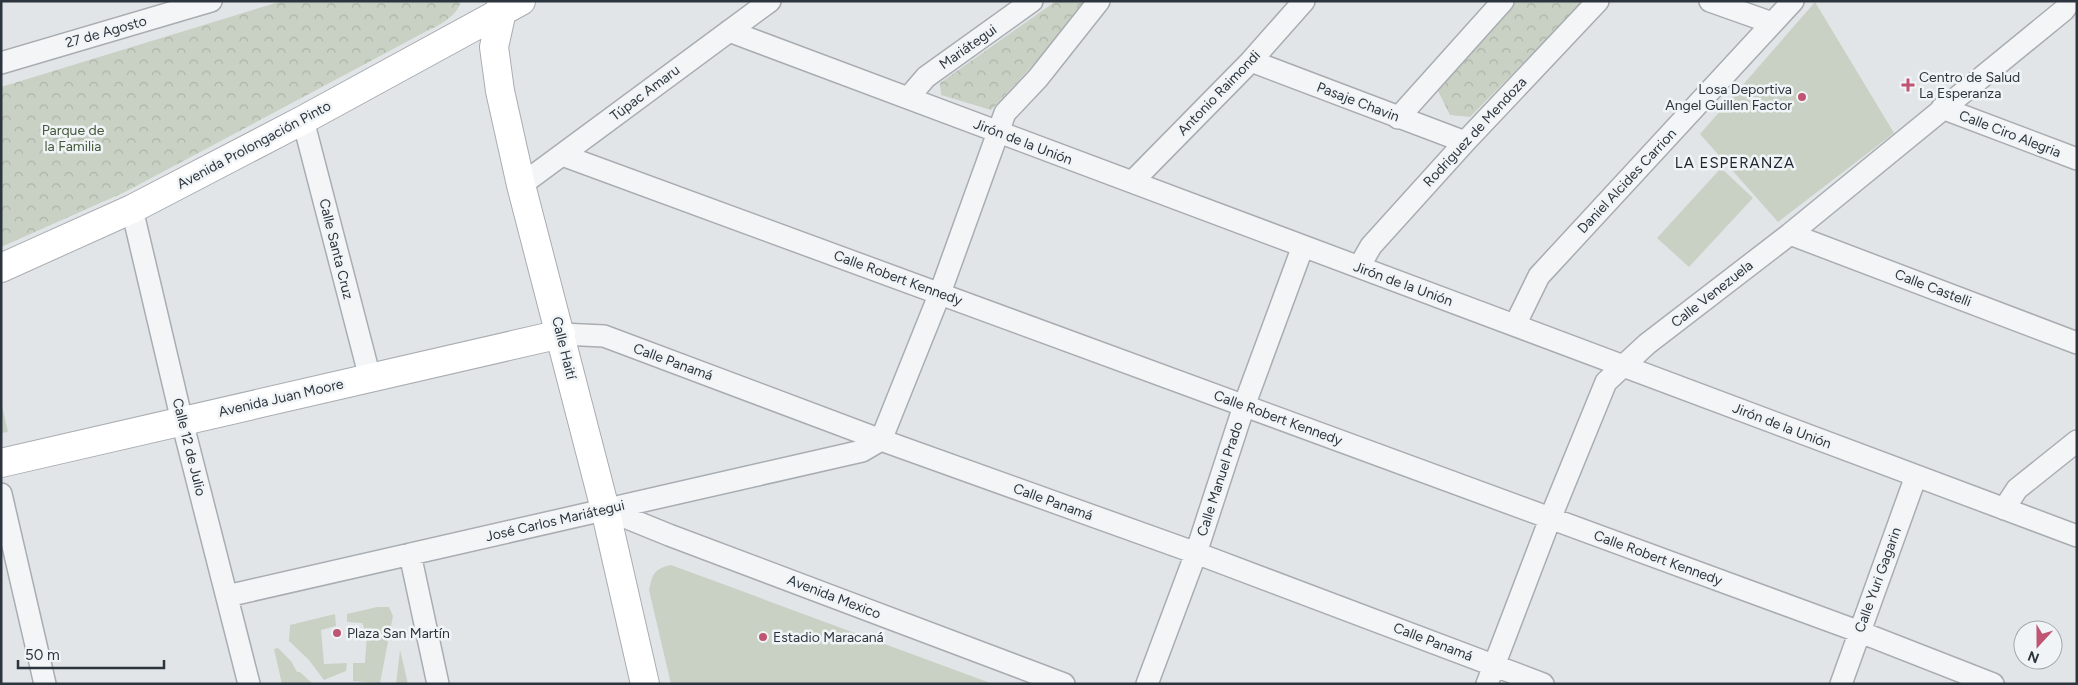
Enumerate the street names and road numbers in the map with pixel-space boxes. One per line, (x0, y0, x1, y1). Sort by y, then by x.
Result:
street label: 27 de Agosto (63, 12, 149, 52)
street label: Mariátegui (936, 21, 1000, 73)
street label: Antonio Raimondi (1174, 47, 1264, 139)
street label: Túpac Amaru (607, 61, 683, 125)
street label: Rodriguez de Mendoza (1420, 74, 1530, 190)
street label: Pasaje Chavin (1314, 78, 1402, 126)
street label: Avenida Prolongación Pinto (174, 97, 334, 193)
street label: Calle Ciro Alegria (1957, 107, 2063, 161)
street label: Jirón de la Unión (971, 115, 1075, 169)
street label: Daniel Alcides Carrion (1574, 125, 1680, 237)
street label: Calle Santa Cruz (315, 197, 357, 301)
street label: Calle Robert Kennedy (831, 247, 965, 309)
street label: Calle Venezuela (1668, 257, 1756, 331)
street label: Jirón de la Unión (1351, 258, 1455, 310)
street label: Calle Castelli (1892, 266, 1974, 310)
street label: Calle Haití (548, 315, 580, 382)
street label: Calle Panamá (631, 340, 715, 384)
street label: Avenida Juan Moore (217, 375, 346, 421)
street label: Calle Robert Kennedy (1211, 387, 1345, 449)
street label: Calle 12 de Julio (169, 396, 209, 498)
street label: Jirón de la Unión (1730, 399, 1834, 453)
street label: Calle Manuel Prado (1193, 420, 1247, 538)
street label: Calle Panamá (1011, 480, 1095, 524)
street label: José Carlos Mariátegui (484, 497, 626, 545)
street label: Calle Yuri Gagarin (1851, 525, 1905, 635)
street label: Calle Robert Kennedy (1591, 527, 1725, 589)
street label: Avenida Mexico (785, 571, 883, 623)
street label: Calle Panamá (1391, 619, 1475, 665)

